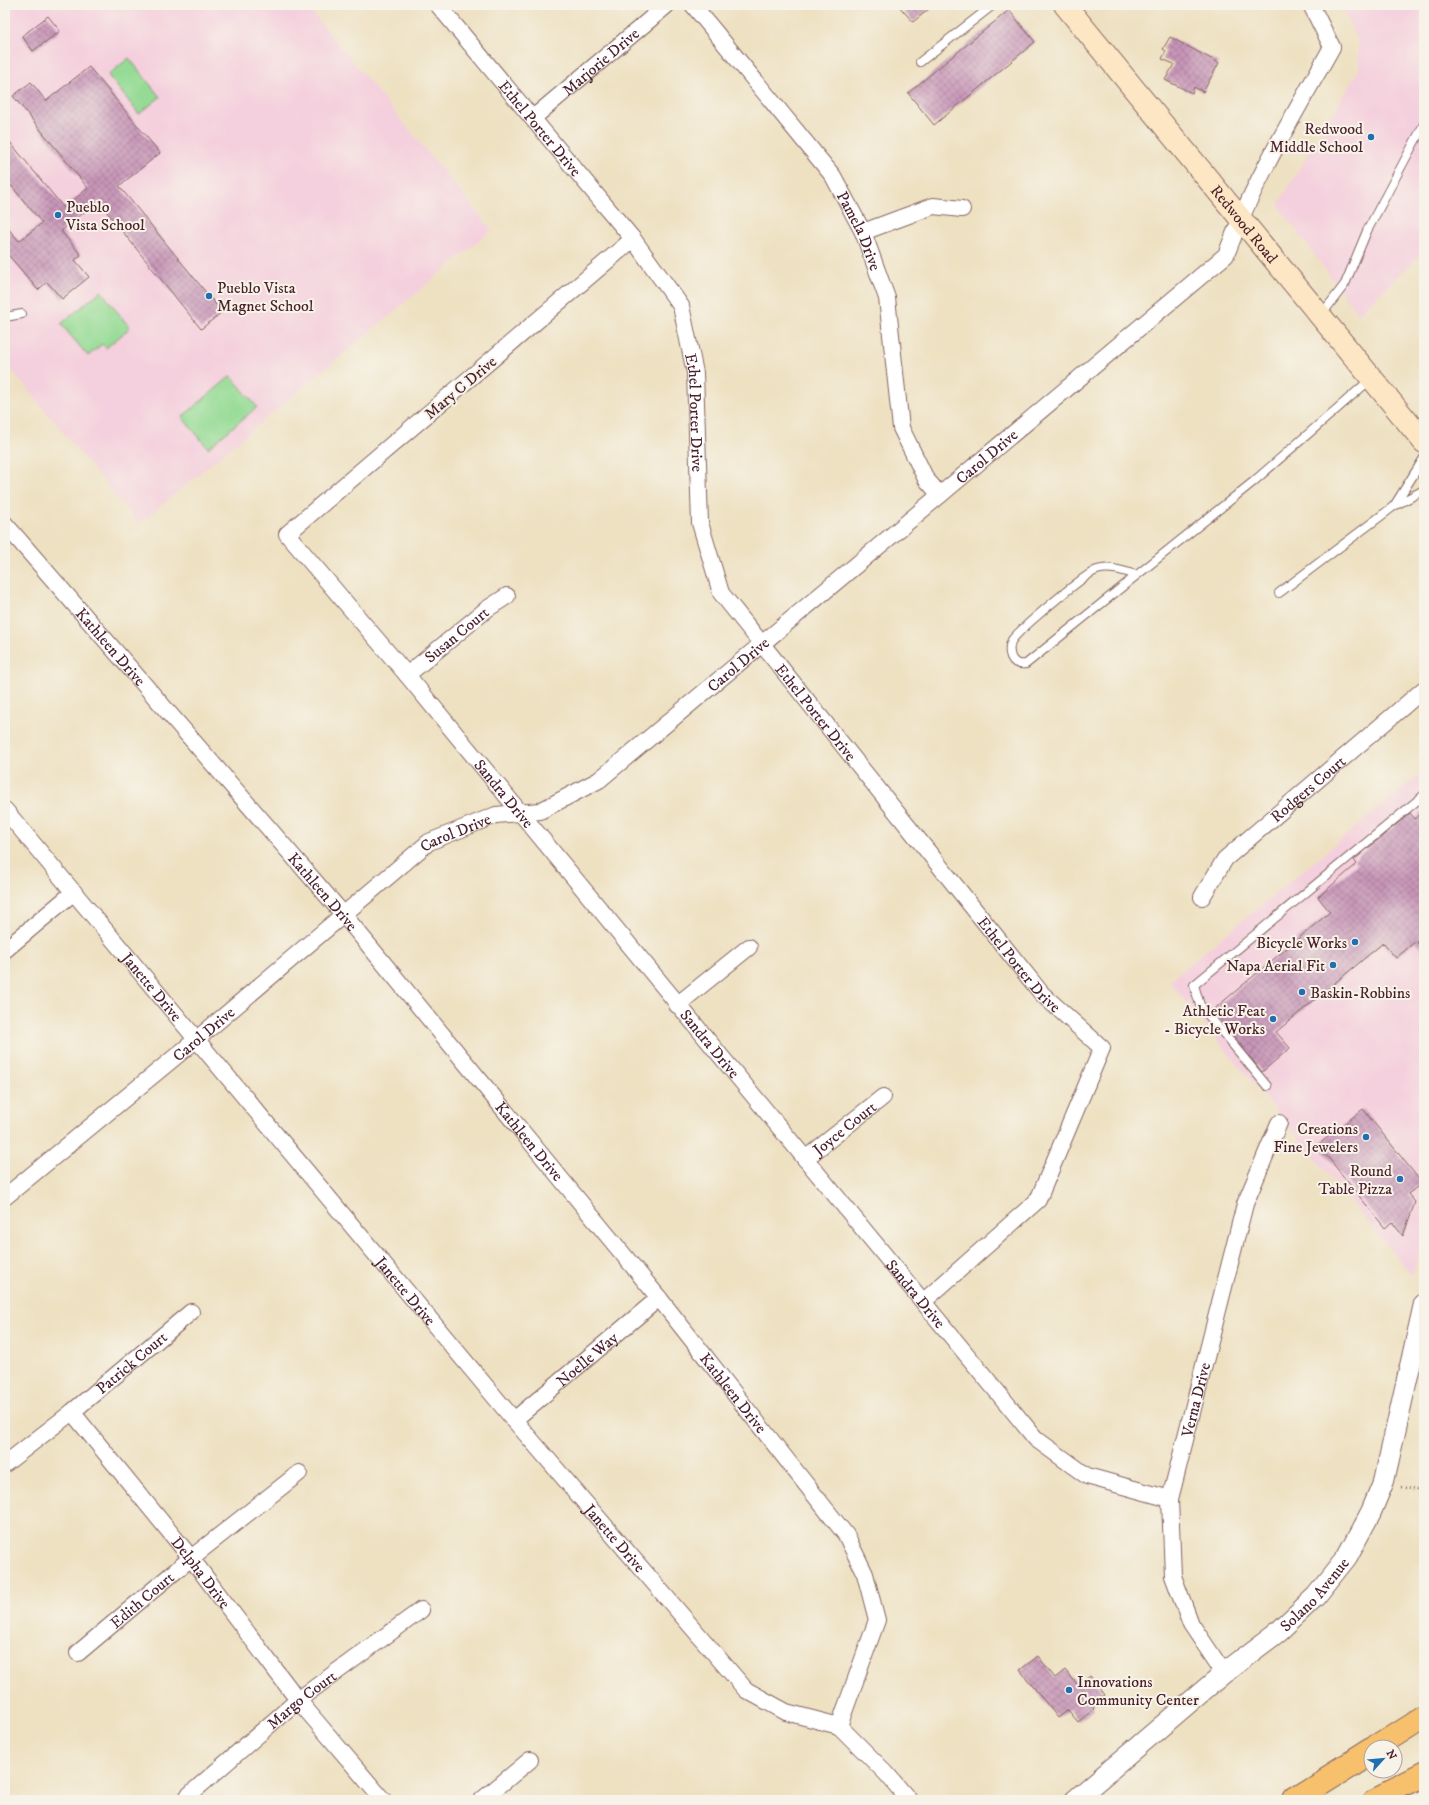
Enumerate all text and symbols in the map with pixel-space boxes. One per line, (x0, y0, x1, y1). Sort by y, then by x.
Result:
street label: Marjorie Drive (558, 24, 644, 100)
street label: Ethel Porter Drive (494, 76, 586, 181)
place label: Redwood Middle School (1270, 119, 1363, 157)
marker: Redwood Middle School (1366, 132, 1376, 142)
street label: Redwood Road (1206, 181, 1282, 268)
street label: Pamela Drive (832, 188, 885, 274)
place label: Pueblo Vista School (65, 197, 145, 235)
marker: Pueblo Vista School (53, 210, 63, 220)
place label: Pueblo Vista Magnet School (217, 278, 314, 316)
marker: Pueblo Vista Magnet School (204, 291, 214, 301)
street label: Mary C Drive (420, 352, 501, 424)
street label: Ethel Porter Drive (680, 352, 707, 473)
street label: Carol Drive (952, 425, 1022, 489)
street label: Susan Court (421, 603, 493, 667)
street label: Kathleen Drive (71, 604, 150, 691)
street label: Carol Drive (703, 633, 774, 696)
street label: Ethel Porter Drive (770, 660, 861, 766)
street label: Rodgers Court (1266, 752, 1350, 827)
street label: Sandra Drive (469, 755, 538, 833)
street label: Carol Drive (416, 809, 494, 857)
street label: Kathleen Drive (283, 849, 362, 935)
street label: Ethel Porter Drive (973, 913, 1065, 1017)
place label: Bicycle Works (1256, 933, 1347, 953)
marker: Bicycle Works (1350, 937, 1360, 947)
street label: Janette Drive (116, 947, 186, 1026)
place label: Napa Aerial Fit (1226, 956, 1325, 976)
marker: Napa Aerial Fit (1328, 960, 1338, 970)
place label: Baskin-Robbins (1310, 983, 1410, 1003)
marker: Baskin-Robbins (1297, 987, 1307, 997)
place label: Athletic Feat - Bicycle Works (1164, 1001, 1265, 1039)
street label: Carol Drive (169, 1002, 239, 1066)
street label: Sandra Drive (675, 1005, 744, 1083)
marker: Athletic Feat - Bicycle Works (1268, 1014, 1278, 1024)
street label: Joyce Court (807, 1097, 881, 1161)
street label: Kathleen Drive (490, 1098, 568, 1186)
place label: Creations Fine Jewelers (1274, 1119, 1358, 1157)
marker: Creations Fine Jewelers (1361, 1132, 1371, 1142)
place label: Round Table Pizza (1318, 1161, 1392, 1199)
marker: Round Table Pizza (1395, 1174, 1405, 1184)
street label: Janette Drive (370, 1251, 440, 1330)
street label: Sandra Drive (881, 1256, 950, 1333)
street label: Patrick Court (92, 1328, 171, 1399)
street label: Noelle Way (552, 1328, 623, 1391)
street label: Kathleen Drive (695, 1349, 771, 1438)
street label: Verna Drive (1177, 1360, 1215, 1440)
street label: Janette Drive (578, 1499, 650, 1577)
street label: Delpha Drive (167, 1533, 235, 1613)
street label: Solano Avenue (1276, 1553, 1354, 1636)
street label: Edith Court (106, 1568, 178, 1633)
street label: Margo Court (263, 1666, 341, 1734)
place label: Innovations Community Center (1077, 1672, 1199, 1710)
marker: Innovations Community Center (1064, 1685, 1074, 1695)
north arrow (1363, 1739, 1403, 1779)
text: N (1383, 1748, 1399, 1762)

